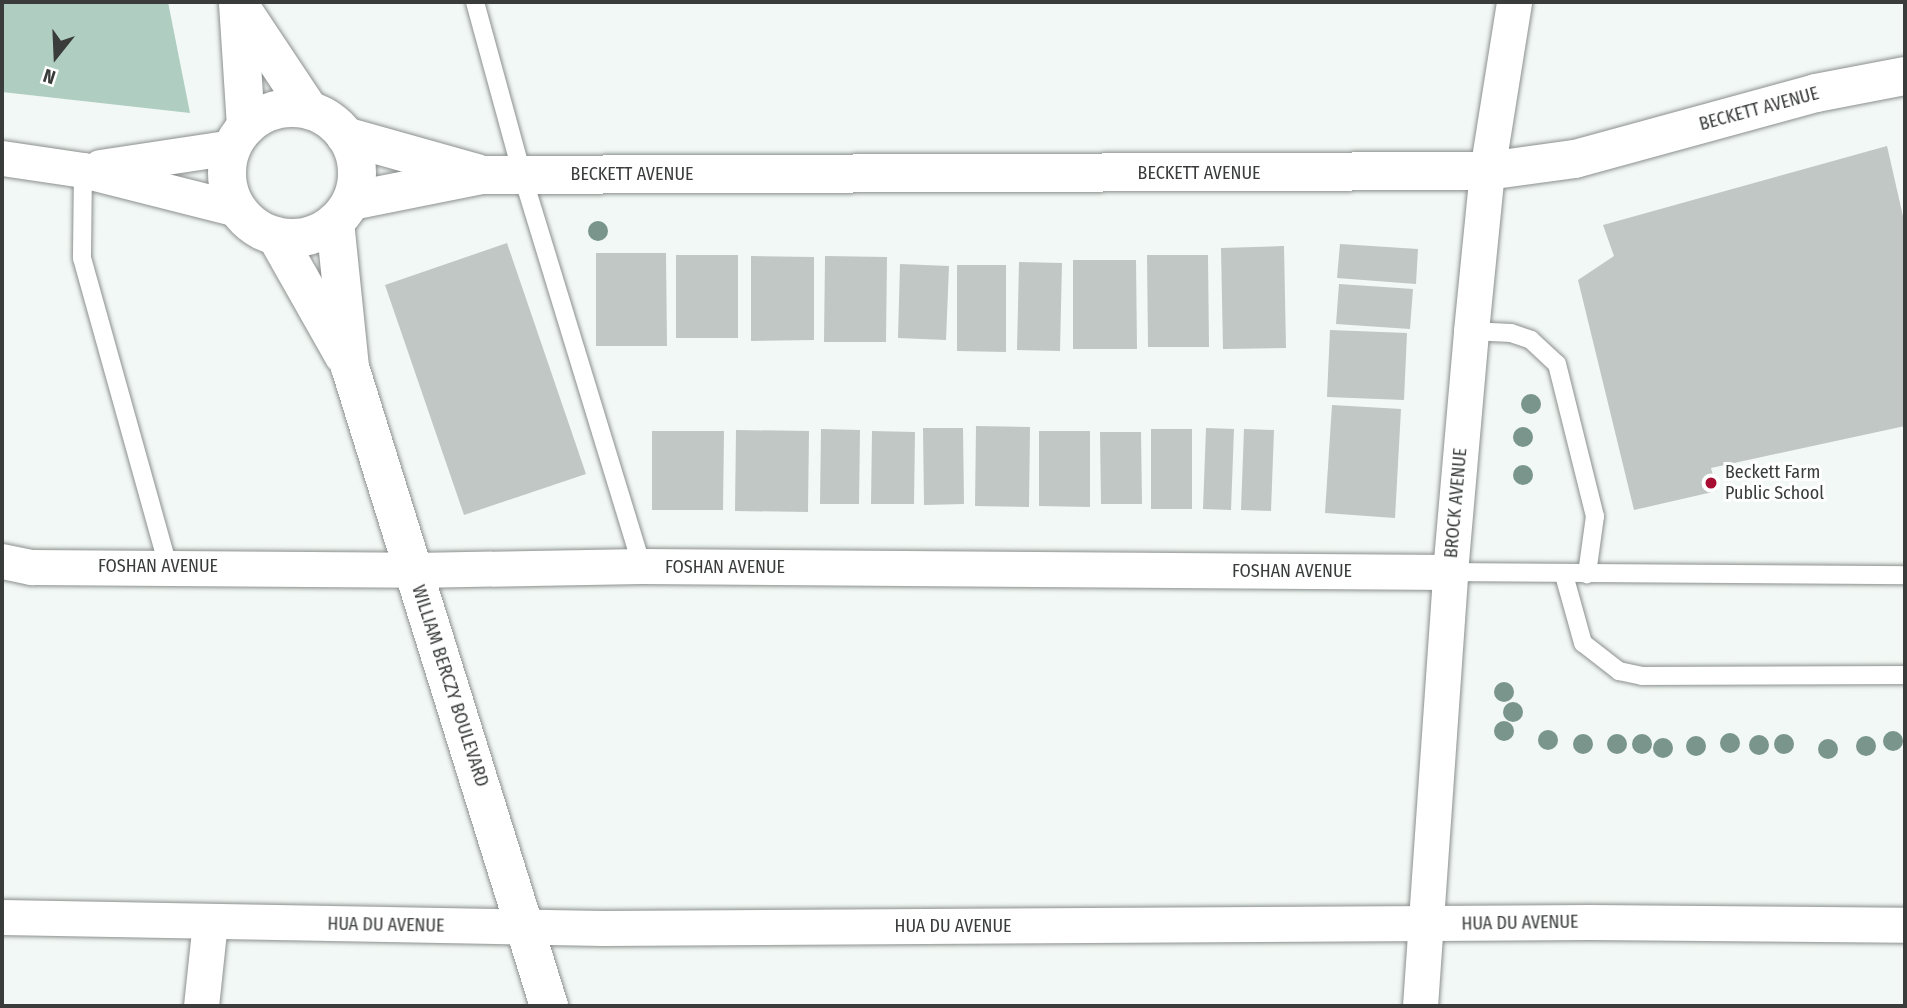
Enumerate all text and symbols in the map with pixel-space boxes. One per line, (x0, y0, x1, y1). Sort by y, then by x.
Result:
north arrow (21, 21, 91, 91)
text: N (40, 64, 58, 89)
street label: BECKETT AVENUE (1697, 83, 1821, 135)
street label: BECKETT AVENUE (1138, 162, 1260, 184)
street label: BECKETT AVENUE (571, 163, 693, 185)
street label: BROCK AVENUE (1440, 447, 1472, 559)
place label: Beckett Farm Public School (1725, 462, 1824, 504)
marker: Beckett Farm Public School (1703, 475, 1719, 491)
street label: FOSHAN AVENUE (98, 555, 218, 577)
street label: FOSHAN AVENUE (665, 556, 785, 578)
street label: FOSHAN AVENUE (1232, 560, 1352, 582)
street label: WILLIAM BERCZY BOULEVARD (407, 582, 493, 790)
street label: HUA DU AVENUE (1461, 911, 1579, 935)
street label: HUA DU AVENUE (327, 913, 445, 937)
street label: HUA DU AVENUE (894, 915, 1012, 937)

